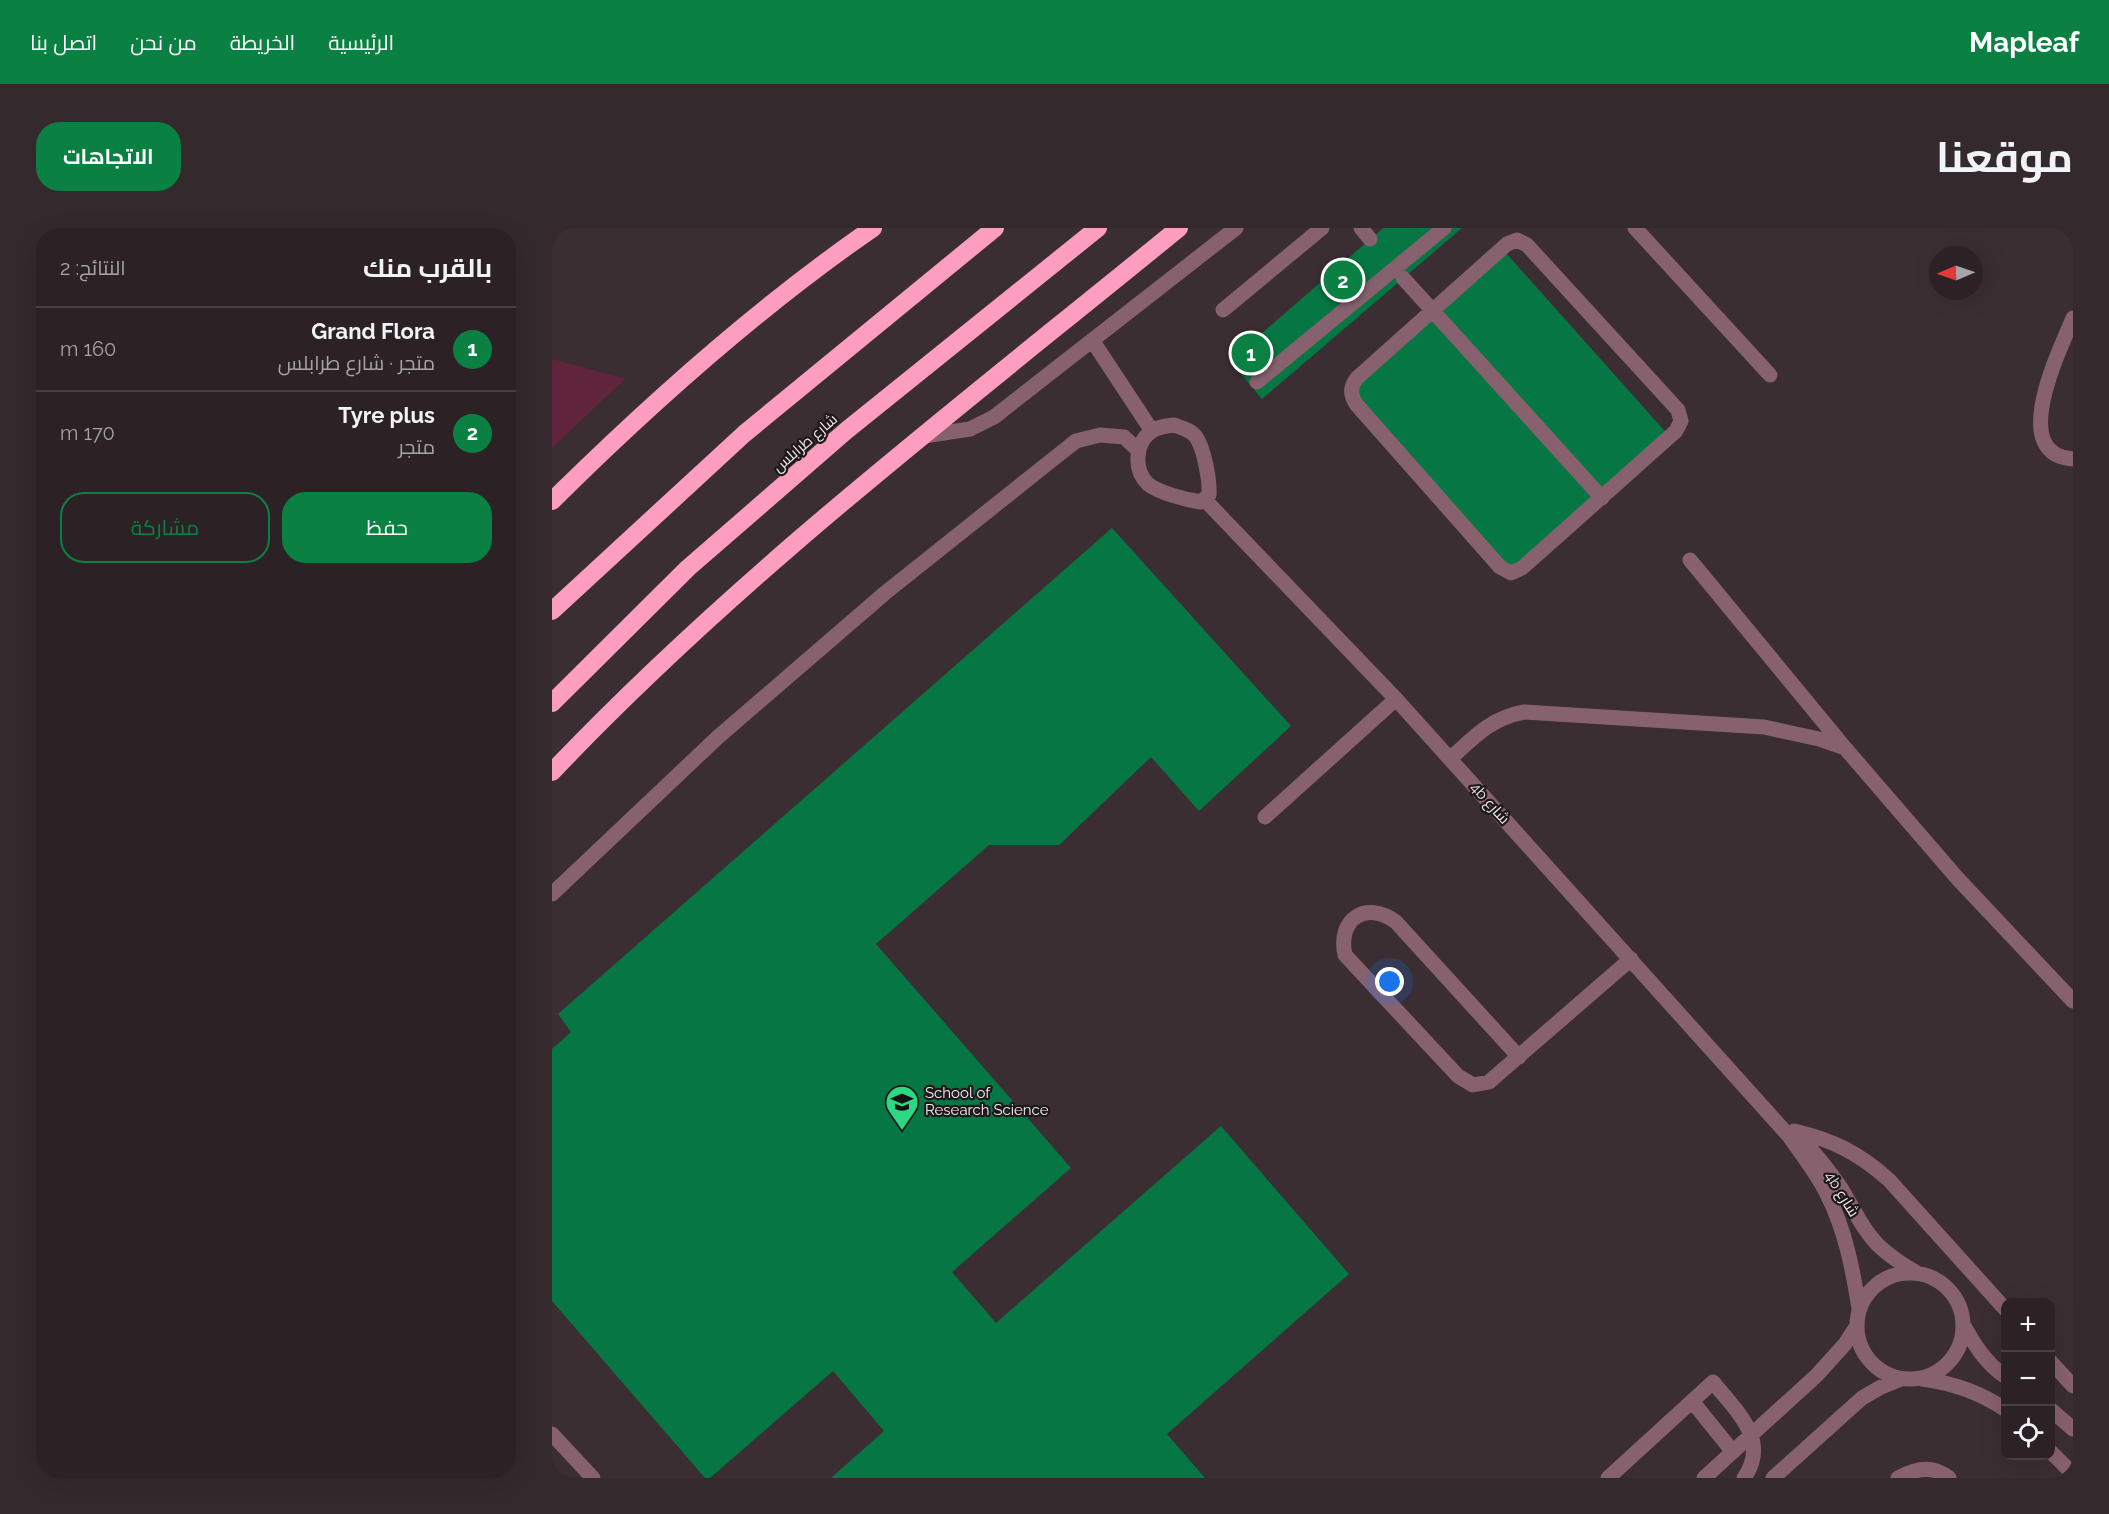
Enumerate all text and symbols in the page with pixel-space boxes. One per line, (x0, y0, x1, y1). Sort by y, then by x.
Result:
text: Mapleaf (1969, 26, 2079, 59)
text: اتصل بنا (30, 30, 97, 55)
text: من نحن (130, 30, 197, 55)
text: الخريطة (230, 30, 295, 55)
text: الرئيسية (328, 30, 394, 55)
button: الاتجاهات (36, 122, 181, 191)
text: موقعنا (1936, 133, 2073, 182)
north arrow (1929, 246, 1983, 300)
text: بالقرب منك (363, 253, 492, 283)
text: النتائج: 2 (60, 256, 126, 280)
pin: 2 (1324, 257, 1362, 302)
text: Grand Flora (311, 318, 435, 344)
pin: 1 (1232, 330, 1270, 376)
text: 160 m (60, 337, 116, 361)
text: 1 (468, 337, 477, 361)
text: متجر · شارع طرابلس (278, 351, 435, 375)
text: Tyre plus (338, 402, 435, 428)
street label: شارع طرابلس (769, 410, 842, 478)
text: 170 m (60, 421, 115, 445)
text: 2 (467, 421, 478, 445)
text: متجر (398, 435, 435, 459)
button: مشاركة (60, 492, 270, 563)
button: حفظ (282, 492, 492, 563)
street label: 4b شارع (1465, 778, 1514, 829)
your location (1375, 967, 1404, 996)
school or university icon: School of Research Science (884, 1084, 920, 1131)
place label: School of Research Science (925, 1084, 1049, 1119)
street label: 4b شارع (1819, 1168, 1863, 1221)
map controls (2001, 1298, 2055, 1460)
button: + (2001, 1298, 2055, 1352)
button: − (2001, 1352, 2055, 1406)
button: locate (2001, 1406, 2055, 1460)

